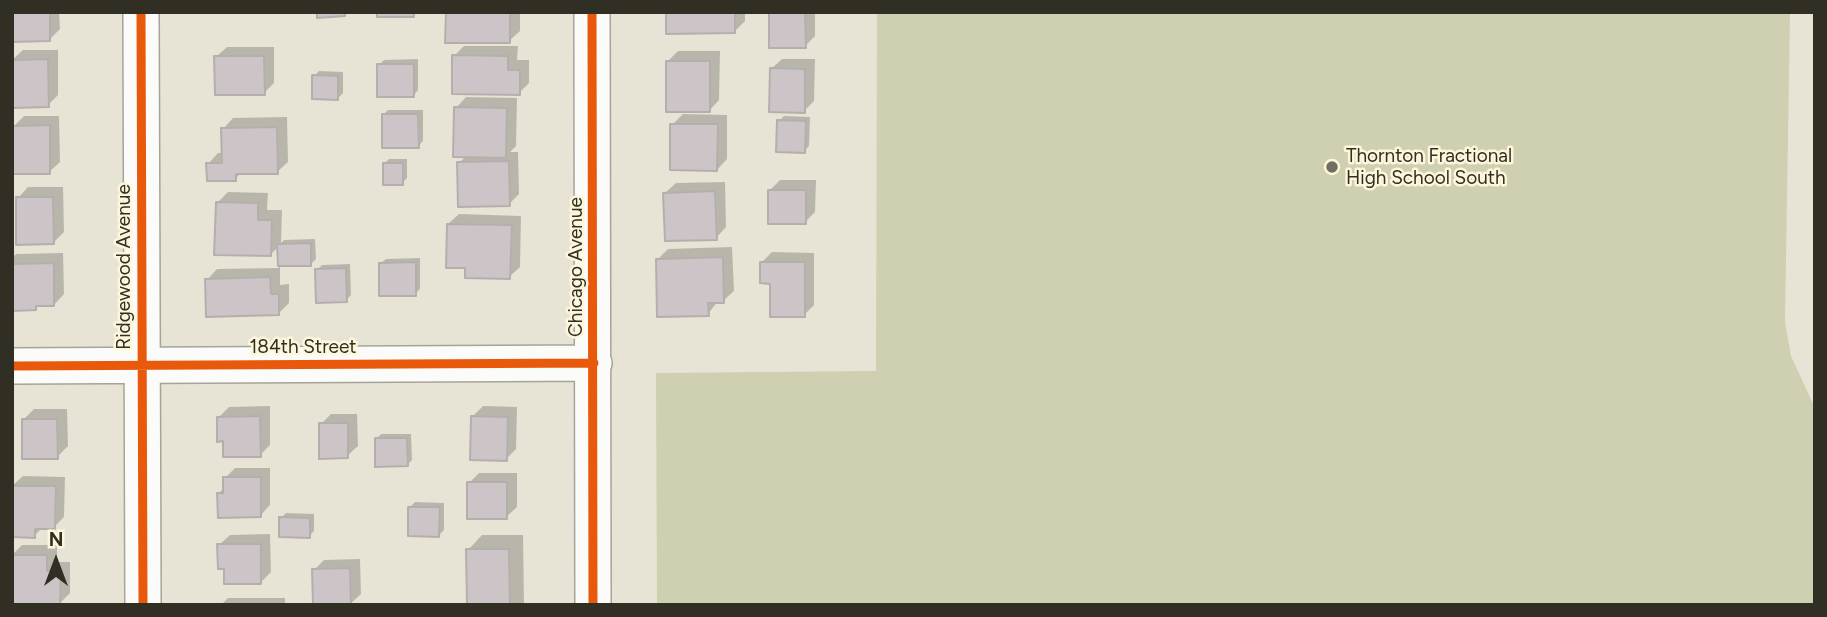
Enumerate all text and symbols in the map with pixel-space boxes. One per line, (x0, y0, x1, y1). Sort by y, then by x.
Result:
place label: Thornton Fractional High School South (1346, 145, 1512, 189)
marker: Thornton Fractional High School South (1324, 159, 1340, 175)
street label: Ridgewood Avenue (113, 184, 135, 350)
street label: Chicago Avenue (565, 197, 587, 337)
street label: 184th Street (250, 336, 356, 358)
north arrow (21, 526, 91, 596)
text: N (49, 528, 63, 551)

